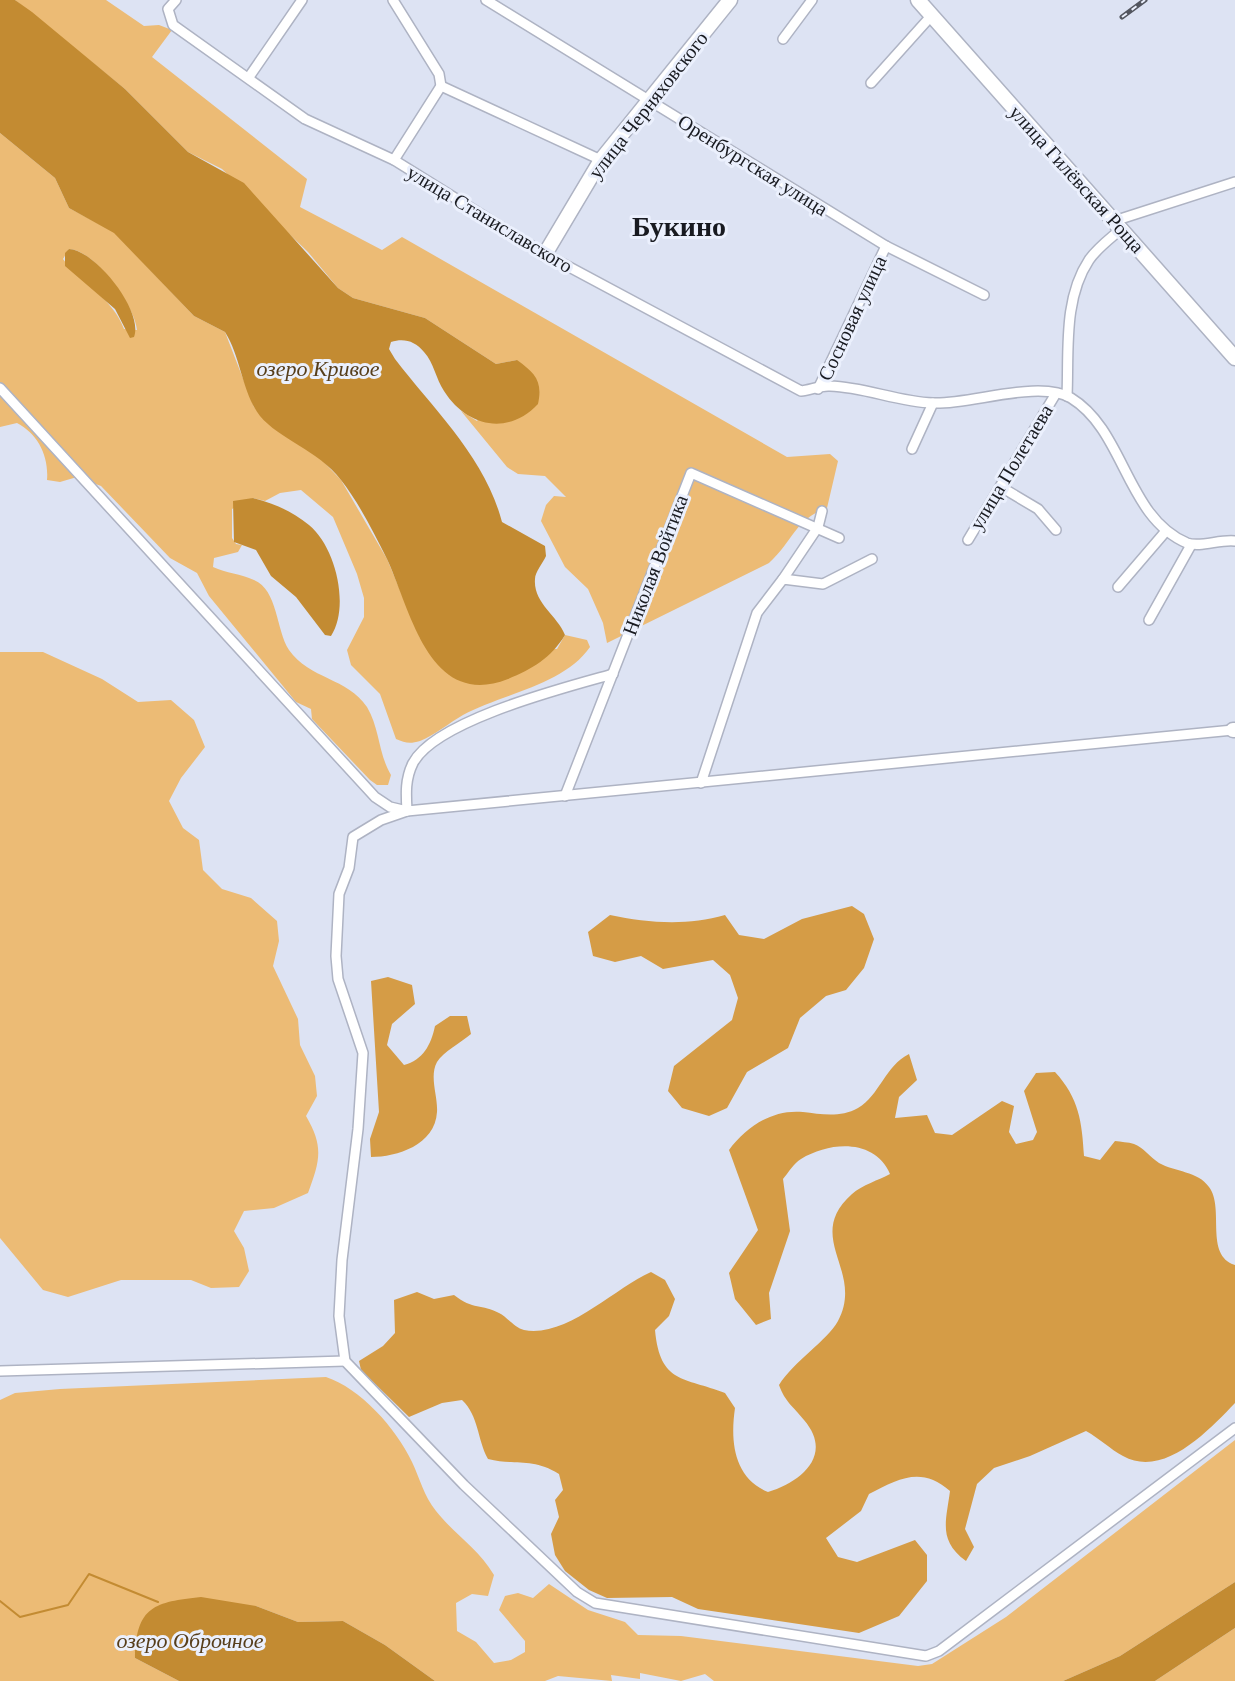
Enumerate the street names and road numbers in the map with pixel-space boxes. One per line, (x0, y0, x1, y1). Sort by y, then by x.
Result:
street label: улица Черняховского (584, 27, 713, 183)
street label: улица Гилёвская Роща (1004, 101, 1149, 258)
street label: Оренбургская улица (674, 110, 832, 221)
street label: улица Станиславского (403, 161, 577, 278)
street label: Сосновая улица (813, 252, 891, 384)
street label: улица Полетаева (965, 400, 1058, 534)
street label: Николая Войтика (618, 492, 692, 638)

